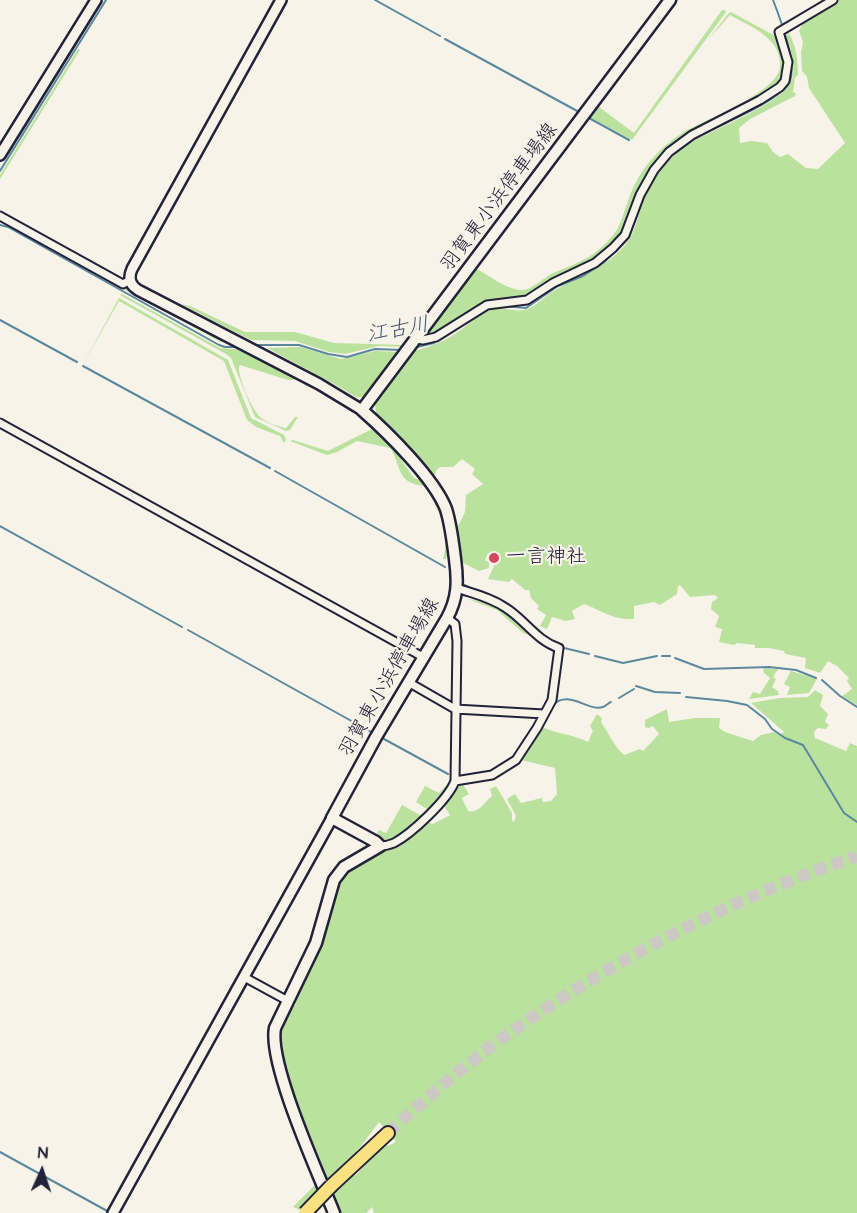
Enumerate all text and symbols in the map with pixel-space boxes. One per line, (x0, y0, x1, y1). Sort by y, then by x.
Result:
street label: 羽賀東小浜停車場線 (436, 119, 564, 277)
water label: 江古川 (365, 313, 431, 349)
place label: 一言神社 (506, 546, 586, 570)
marker: 一言神社 (487, 551, 501, 565)
street label: 羽賀東小浜停車場線 (335, 594, 445, 762)
north arrow (12, 1141, 72, 1201)
text: N (37, 1142, 49, 1164)

